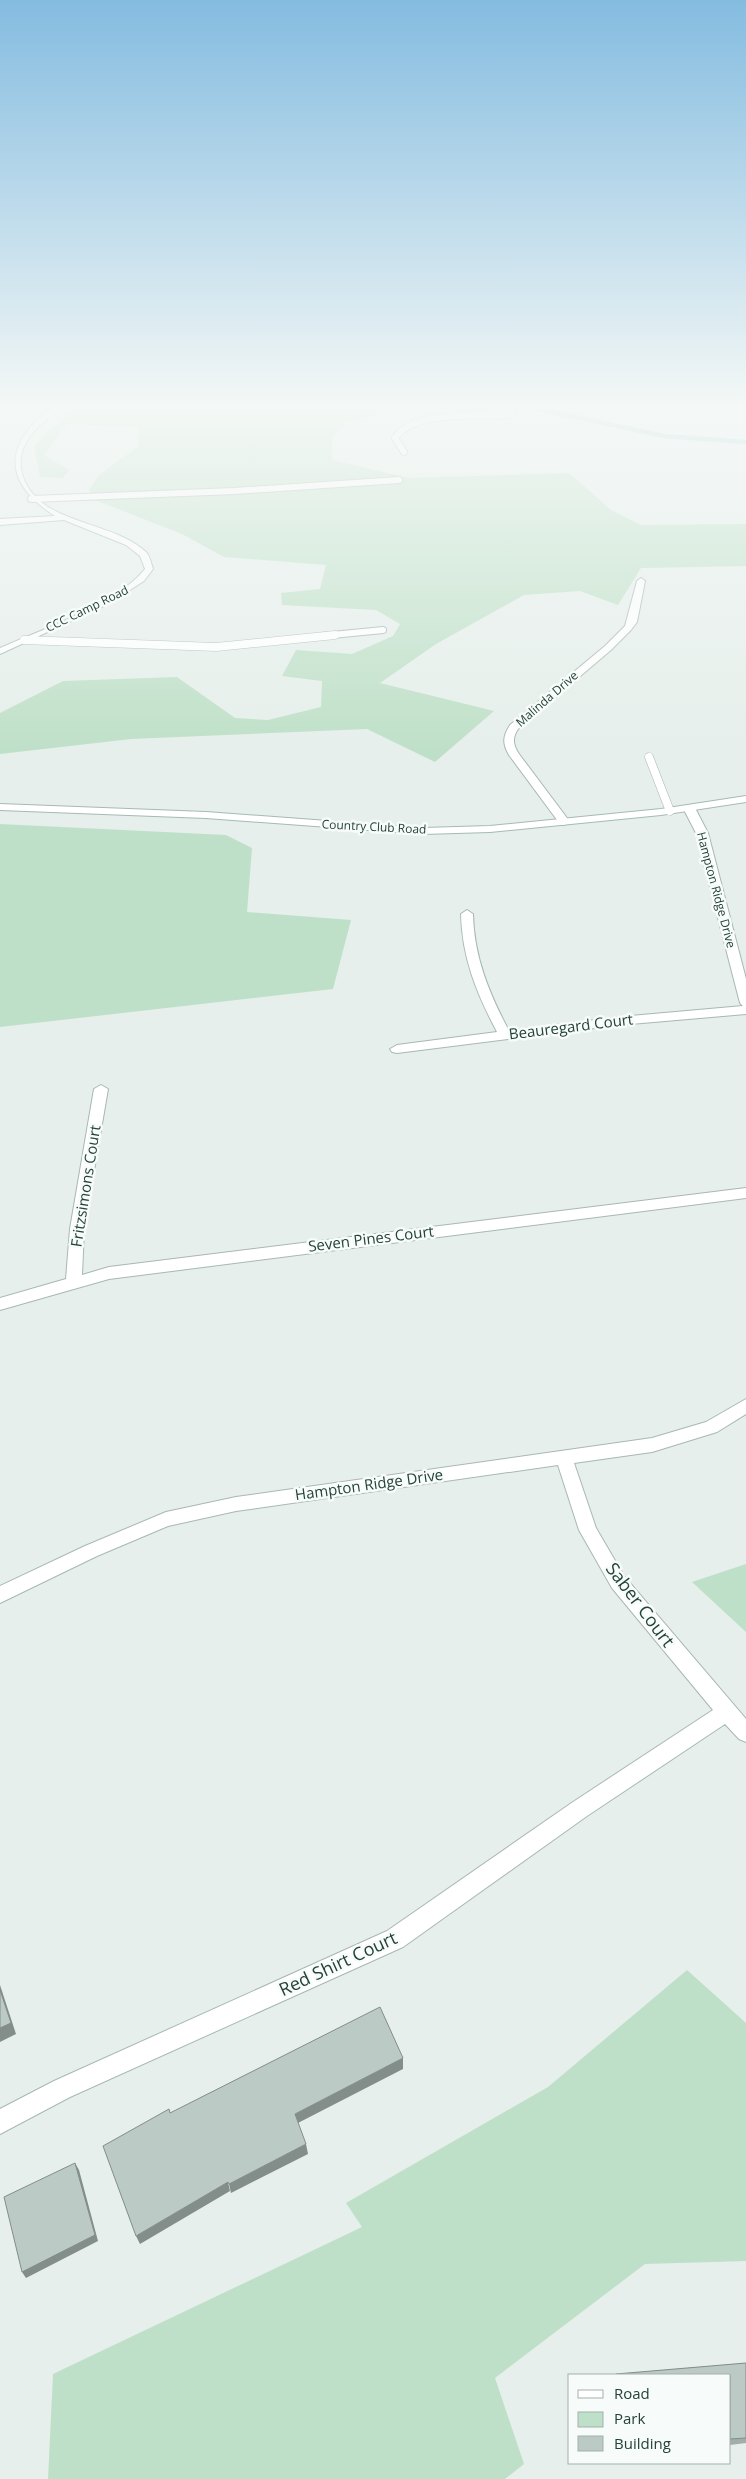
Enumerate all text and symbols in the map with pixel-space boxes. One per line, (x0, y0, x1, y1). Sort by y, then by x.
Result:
street label: CCC Camp Road (43, 581, 131, 636)
street label: Malinda Drive (512, 667, 582, 730)
street label: Country Club Road (321, 815, 427, 838)
street label: Hampton Ridge Drive (693, 830, 740, 950)
street label: Beauregard Court (508, 1008, 634, 1044)
street label: Fritzsimons Court (65, 1123, 105, 1248)
street label: Seven Pines Court (307, 1220, 435, 1256)
street label: Hampton Ridge Drive (294, 1464, 444, 1504)
street label: Saber Court (601, 1557, 680, 1652)
street label: Red Shirt Court (275, 1925, 401, 2001)
legend (568, 2374, 731, 2464)
text: Road (614, 2383, 650, 2403)
text: Park (614, 2408, 645, 2428)
text: Building (614, 2433, 671, 2453)

